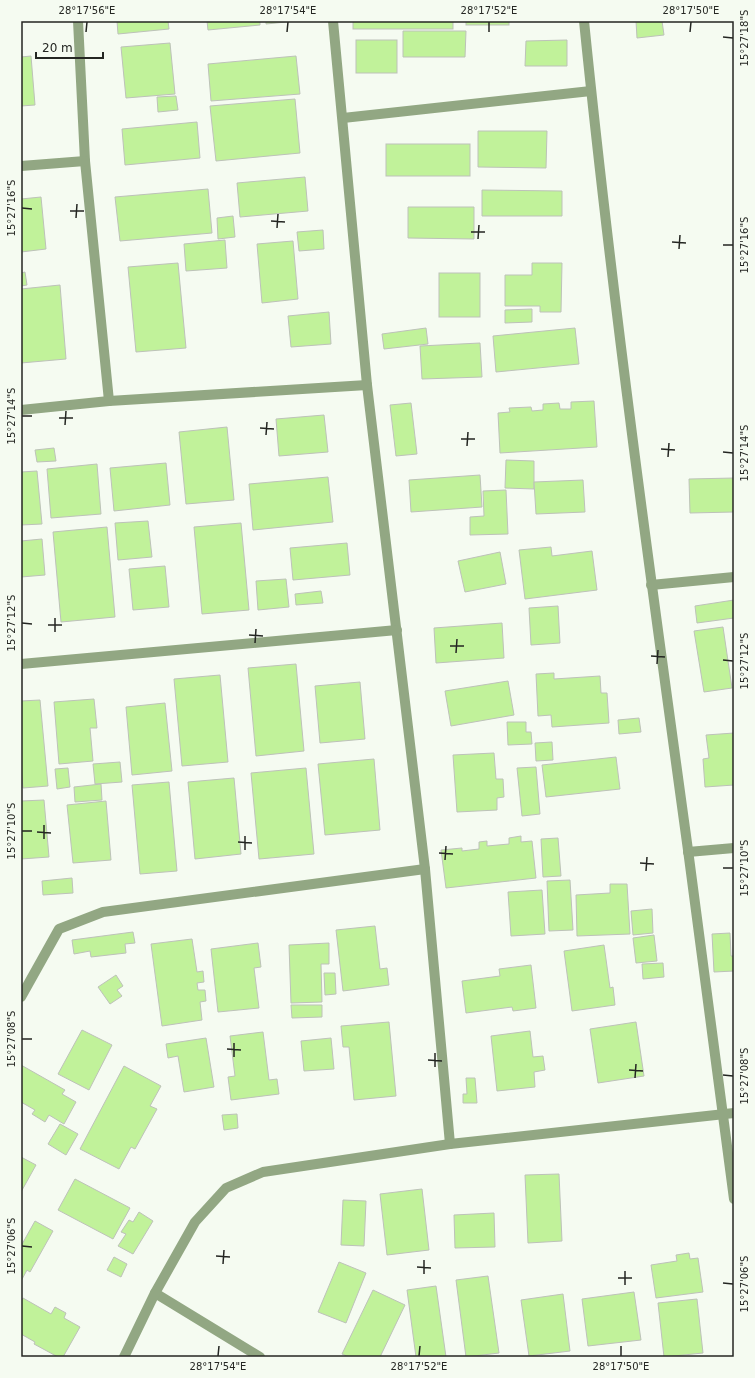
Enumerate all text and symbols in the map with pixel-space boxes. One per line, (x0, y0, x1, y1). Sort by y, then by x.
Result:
text: 28°17'56"E (59, 5, 115, 16)
text: 28°17'54"E (260, 5, 316, 16)
text: 28°17'52"E (461, 5, 517, 16)
text: 28°17'50"E (663, 5, 719, 16)
text: 15°27'18"S (739, 10, 750, 66)
scale bar (36, 34, 103, 60)
text: 20 m (42, 41, 73, 55)
text: 15°27'16"S (6, 180, 17, 236)
text: 15°27'16"S (739, 217, 750, 273)
text: 15°27'14"S (6, 388, 17, 444)
text: 15°27'14"S (739, 425, 750, 481)
text: 15°27'12"S (6, 595, 17, 651)
text: 15°27'12"S (739, 633, 750, 689)
text: 15°27'10"S (6, 803, 17, 859)
text: 15°27'10"S (739, 840, 750, 896)
text: 15°27'08"S (6, 1011, 17, 1067)
text: 15°27'08"S (739, 1048, 750, 1104)
text: 15°27'06"S (6, 1218, 17, 1274)
text: 15°27'06"S (739, 1256, 750, 1312)
text: 28°17'54"E (190, 1361, 246, 1372)
text: 28°17'52"E (391, 1361, 447, 1372)
text: 28°17'50"E (593, 1361, 649, 1372)

